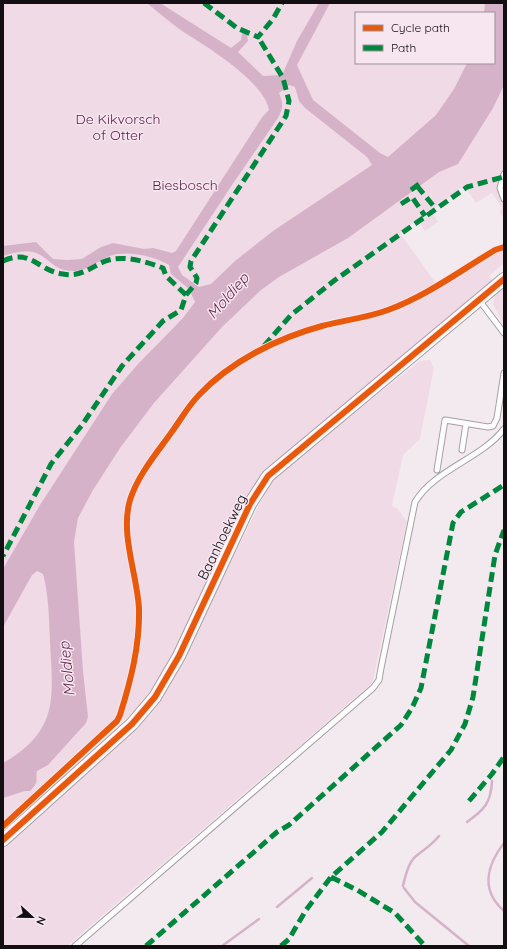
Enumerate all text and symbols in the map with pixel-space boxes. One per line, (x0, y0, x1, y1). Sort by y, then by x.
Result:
legend (355, 12, 495, 64)
text: Cycle path (391, 20, 450, 35)
text: Path (391, 40, 416, 55)
park label: De Kikvorsch of Otter (76, 110, 160, 144)
park label: Biesbosch (152, 176, 218, 194)
water label: Moldiep (203, 268, 253, 323)
street label: Baanhoekweg (193, 491, 251, 583)
water label: Moldiep (54, 640, 79, 697)
north arrow (12, 897, 52, 937)
text: N (33, 914, 49, 927)

